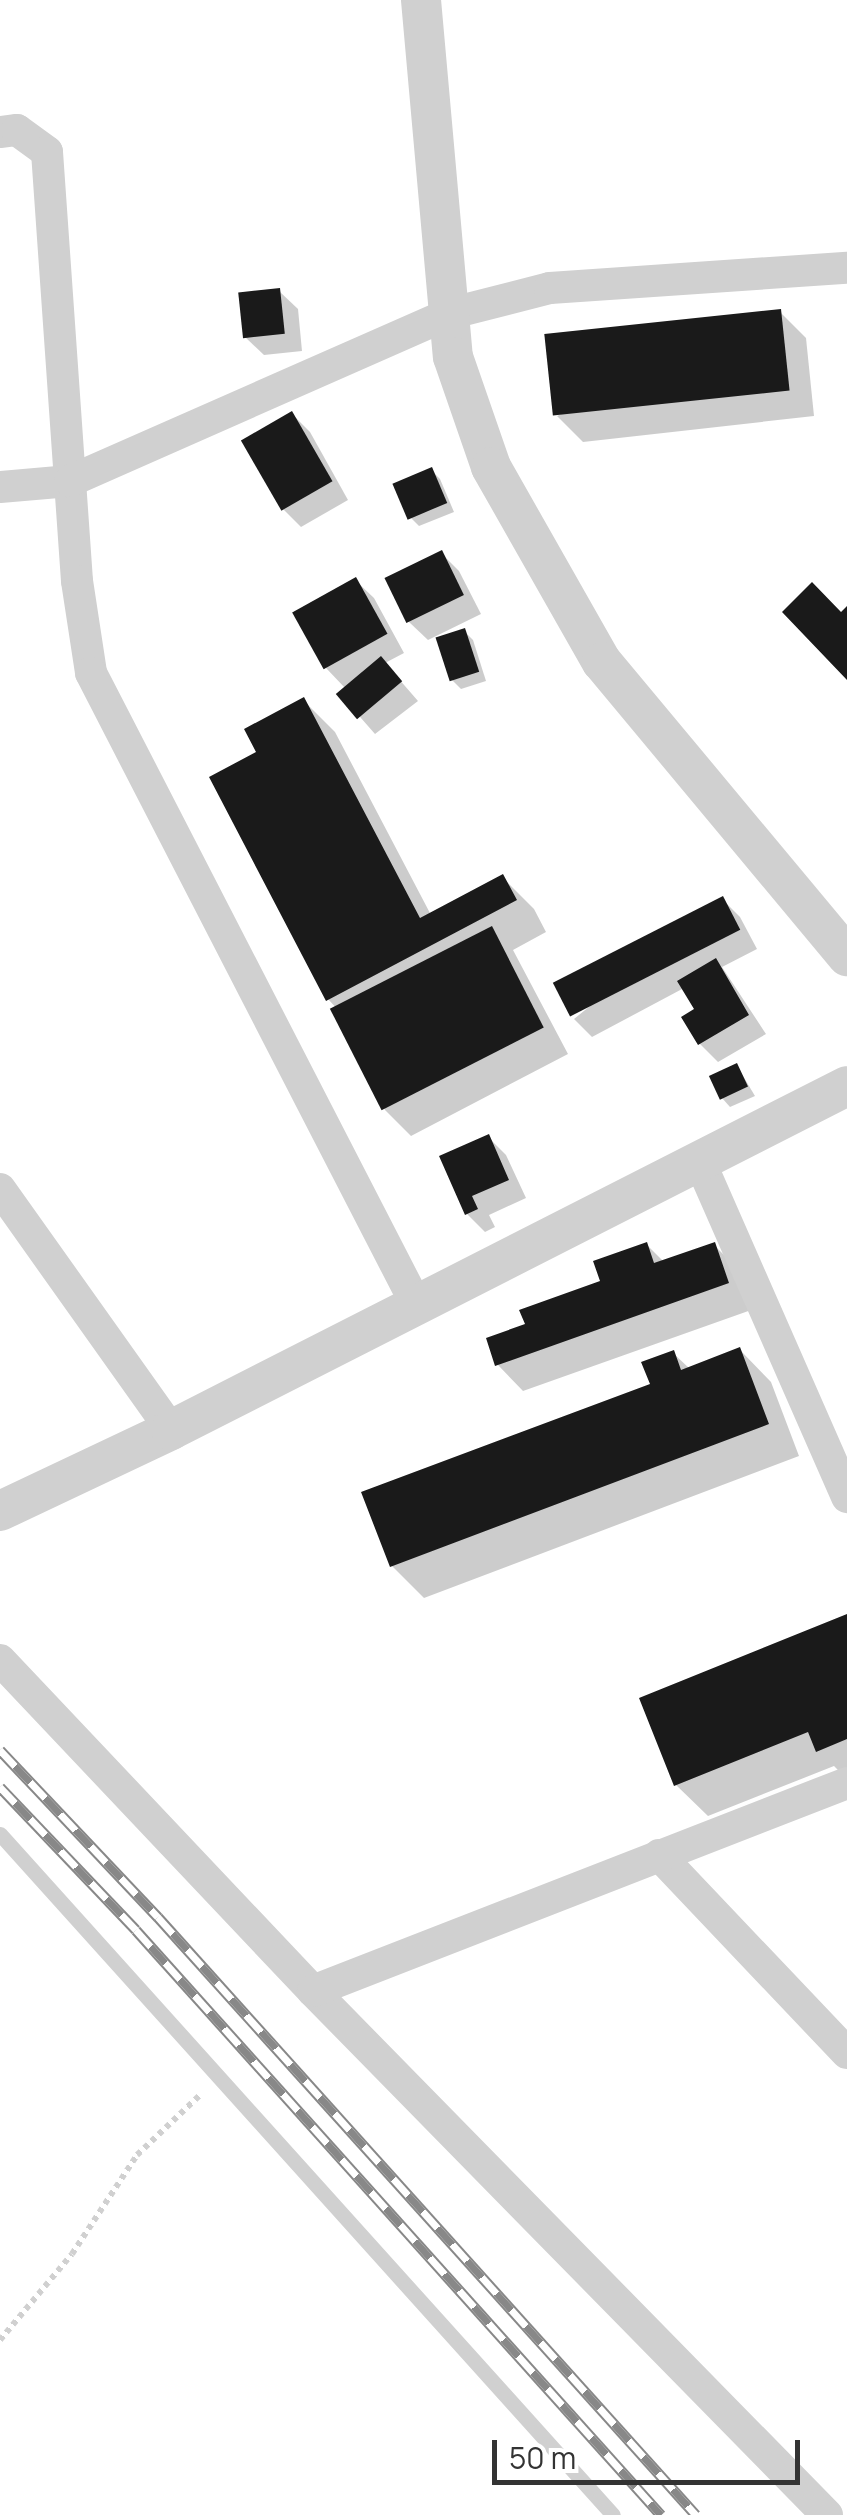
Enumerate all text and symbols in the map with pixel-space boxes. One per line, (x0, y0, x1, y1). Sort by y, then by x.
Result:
scale bar (497, 2420, 804, 2482)
text: 50 m (509, 2437, 576, 2478)

